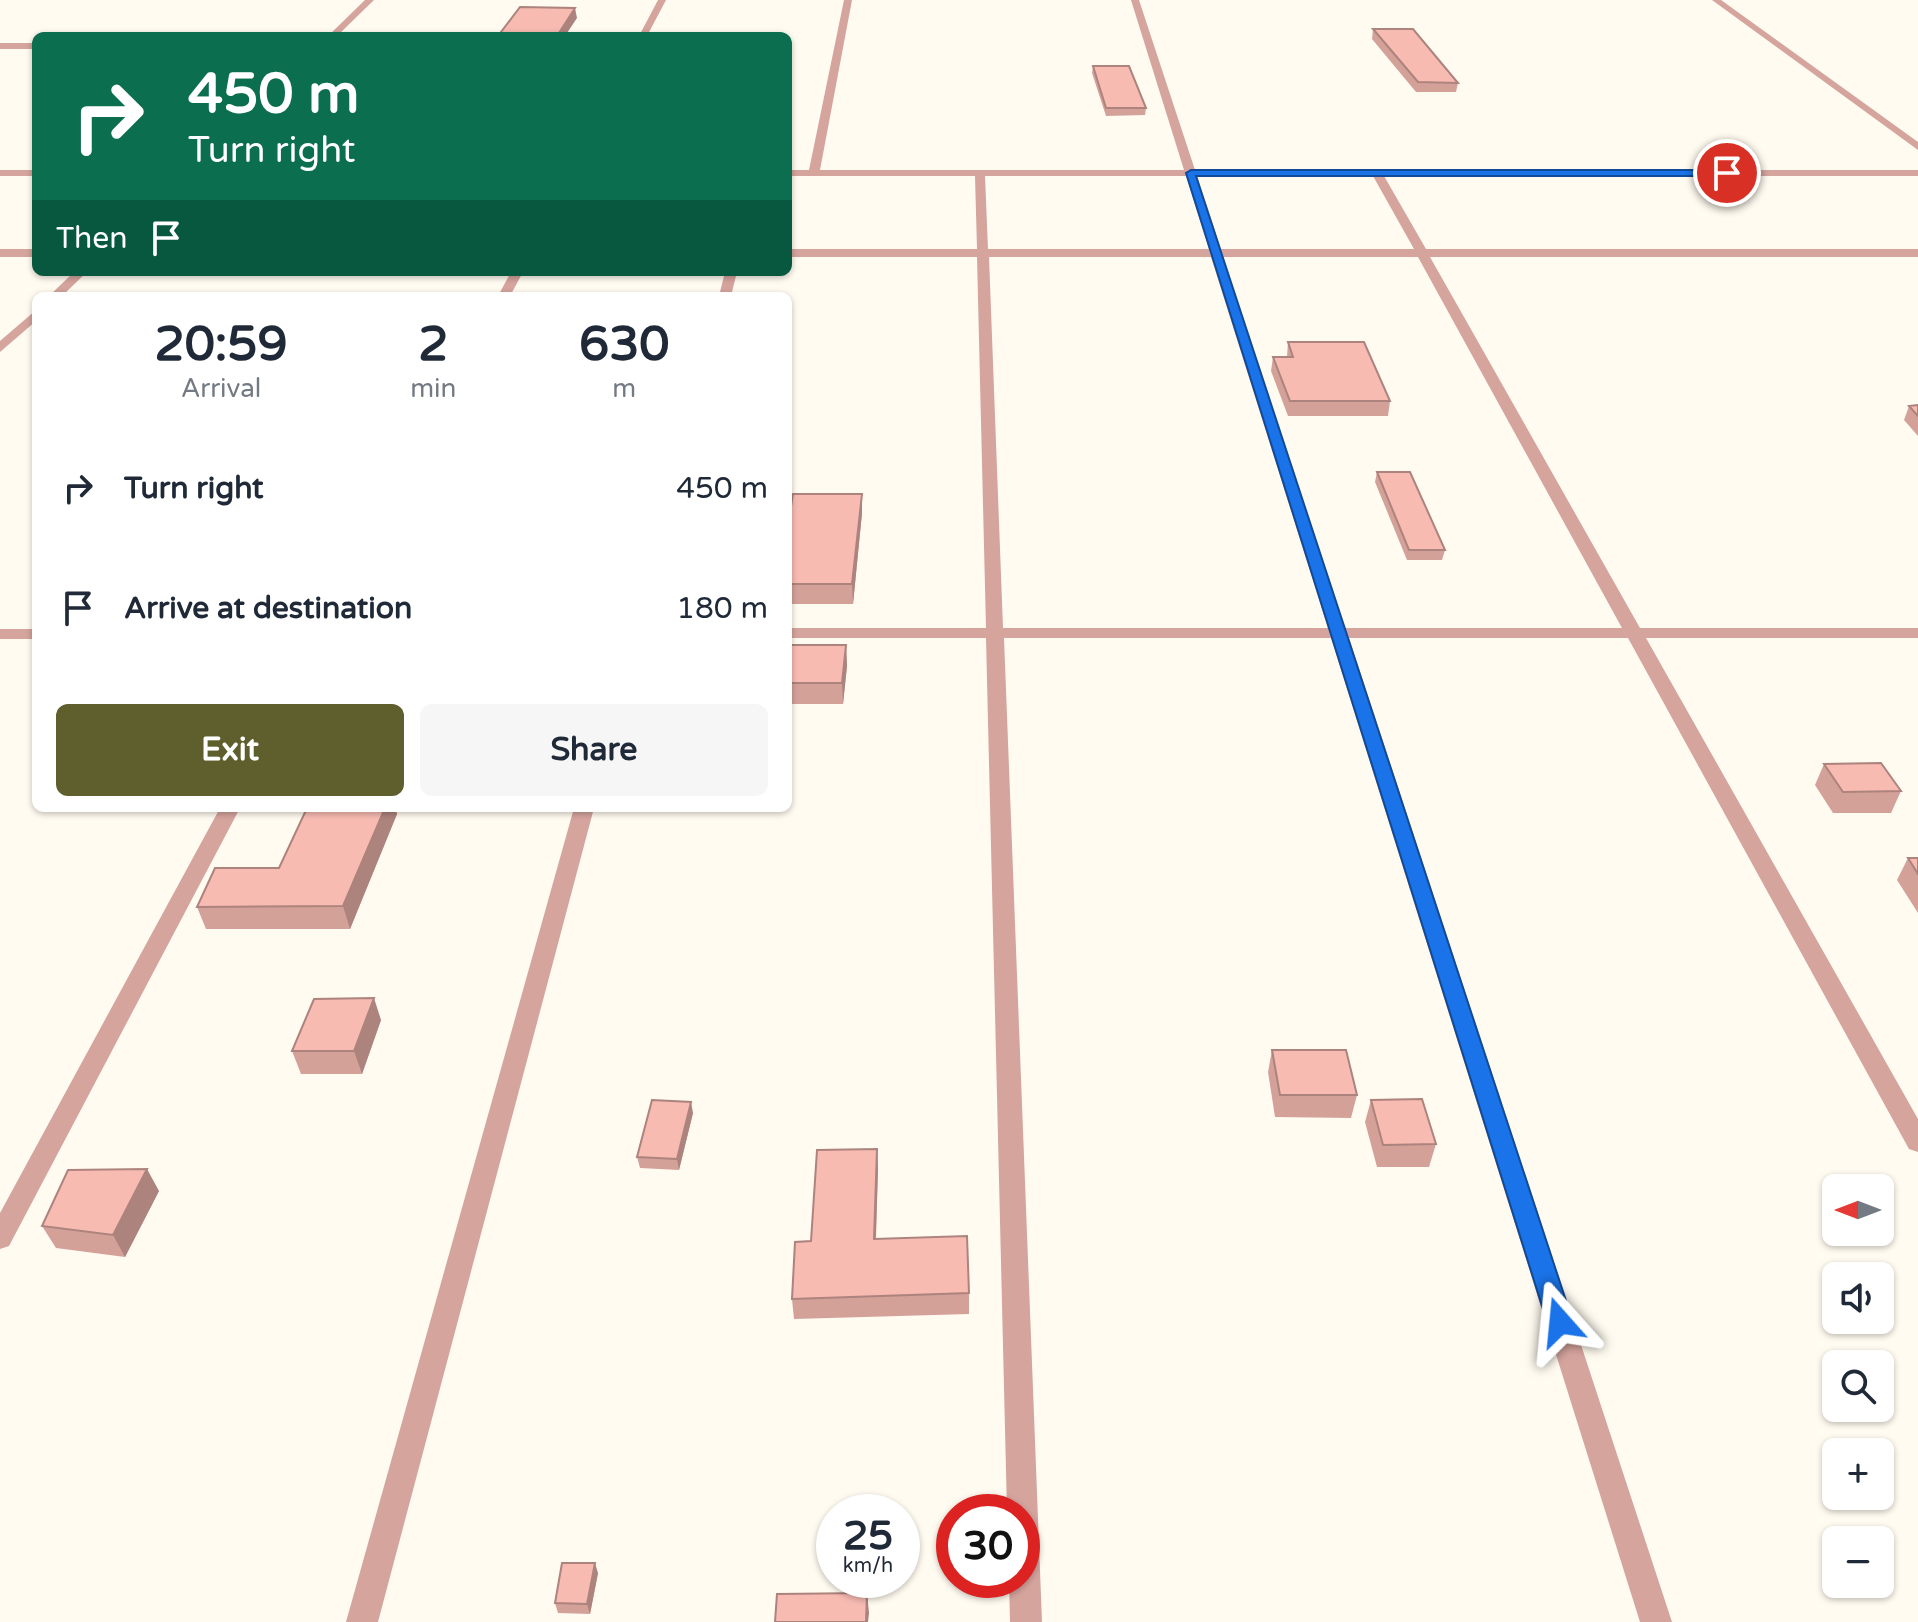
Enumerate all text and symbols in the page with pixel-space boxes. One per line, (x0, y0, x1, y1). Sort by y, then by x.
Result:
text: 450 m (188, 61, 359, 128)
icon: right (56, 64, 160, 168)
text: Turn right (188, 129, 355, 172)
pin (1693, 139, 1761, 207)
icon: arrive (1705, 151, 1749, 195)
icon: arrive (144, 216, 188, 260)
text: Then (56, 220, 128, 257)
text: 20:59 (155, 316, 288, 374)
text: 2 (418, 316, 448, 374)
text: 630 (579, 316, 669, 374)
text: Arrival (181, 373, 261, 404)
text: min (410, 373, 456, 404)
text: m (612, 373, 636, 404)
icon: right (56, 466, 100, 510)
text: Turn right (124, 470, 264, 507)
text: 450 m (676, 470, 768, 507)
icon: arrive (56, 586, 100, 630)
text: Arrive at destination (124, 590, 412, 627)
text: 180 m (676, 590, 768, 627)
button: Exit (56, 704, 404, 796)
button: Share (420, 704, 768, 796)
north arrow (1822, 1174, 1894, 1246)
map controls (1822, 1174, 1894, 1598)
button: sound (1822, 1262, 1894, 1334)
position arrow (1518, 1280, 1602, 1364)
button: search (1822, 1350, 1894, 1422)
button: + (1822, 1438, 1894, 1510)
speed limit sign: 30 (936, 1494, 1040, 1598)
text: 25 (843, 1512, 893, 1560)
button: − (1822, 1526, 1894, 1598)
text: km/h (843, 1554, 893, 1578)

